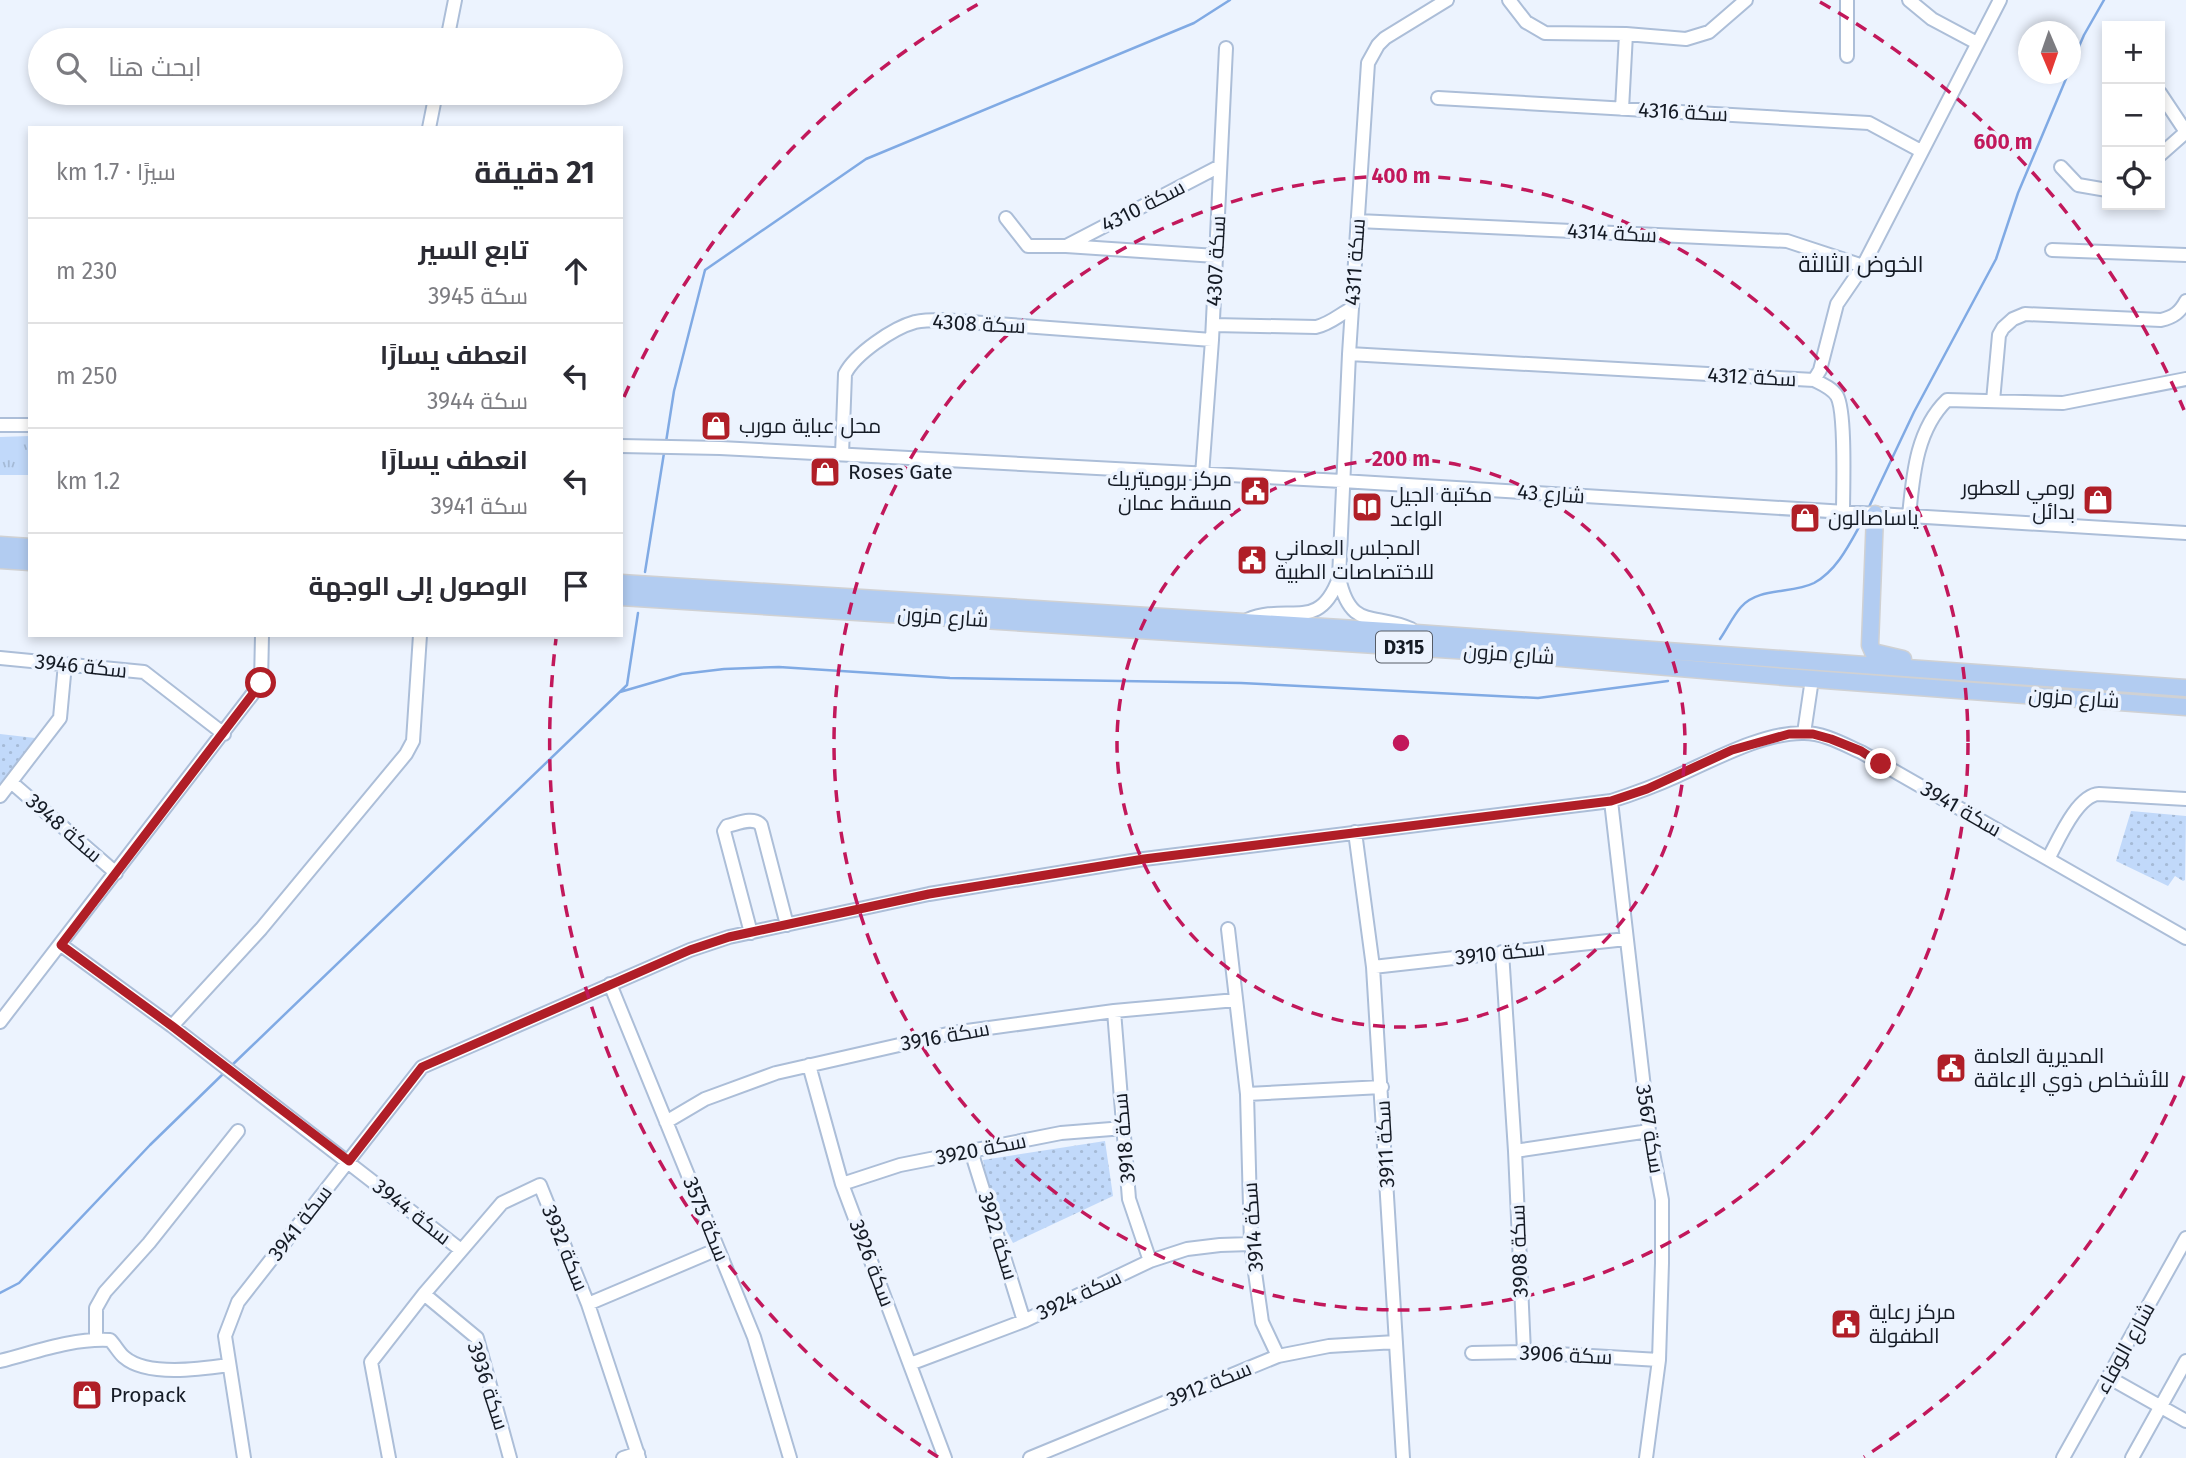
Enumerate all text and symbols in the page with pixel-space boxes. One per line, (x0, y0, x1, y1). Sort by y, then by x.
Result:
north arrow (2018, 21, 2081, 84)
map controls (2102, 21, 2165, 210)
button: + (2102, 21, 2165, 84)
search box (28, 28, 623, 105)
icon: search (52, 48, 90, 86)
text: ابحث هنا (108, 52, 202, 83)
button: − (2102, 84, 2165, 147)
street label: سكة 4316 (1637, 97, 1729, 127)
text: 600 m (1973, 129, 2033, 155)
button: locate (2102, 147, 2165, 210)
text: 21 دقيقة (474, 155, 595, 191)
text: سيرًا · 1.7 km (56, 158, 176, 186)
text: 400 m (1371, 163, 1431, 189)
street label: سكة 4310 (1097, 174, 1189, 238)
street label: سكة 4307 (1201, 215, 1231, 307)
street label: سكة 4311 (1339, 217, 1371, 307)
street label: سكة 4314 (1566, 218, 1658, 248)
text: تابع السير (418, 235, 528, 266)
district label: الخوض الثالثة (1798, 250, 1924, 278)
icon: ahead (557, 252, 595, 290)
text: 230 m (56, 257, 117, 285)
text: سكة 3945 (428, 282, 528, 310)
street label: سكة 4308 (932, 309, 1026, 339)
text: انعطف يسارًا (380, 340, 528, 371)
icon: left (557, 357, 595, 395)
text: 250 m (56, 362, 118, 390)
street label: سكة 4312 (1707, 362, 1797, 392)
text: سكة 3944 (427, 387, 528, 415)
shop icon: محل عباية مورب (699, 409, 733, 443)
place label: محل عباية مورب (739, 413, 881, 439)
text: انعطف يسارًا (380, 445, 528, 476)
text: 200 m (1372, 446, 1430, 472)
shop icon: Roses Gate (808, 455, 842, 489)
place label: Roses Gate (848, 459, 953, 485)
icon: left (557, 462, 595, 500)
place label: مركز بروميتريك مسقط عمان (1107, 466, 1232, 516)
text: 1.2 km (56, 467, 120, 495)
public building icon: مركز بروميتريك مسقط عمان (1238, 474, 1272, 508)
place label: رومي للعطور بدائل (1960, 475, 2075, 525)
street label: شارع 43 (1516, 479, 1586, 510)
place label: مكتبة الجيل الواعد (1390, 482, 1492, 532)
shop icon: رومي للعطور بدائل (2081, 483, 2115, 517)
library icon: مكتبة الجيل الواعد (1350, 490, 1384, 524)
text: سكة 3941 (431, 492, 528, 520)
shop icon: ياساصالون (1788, 501, 1822, 535)
place label: ياساصالون (1828, 505, 1919, 531)
place label: المجلس العماني للاختصاصات الطبية (1275, 535, 1434, 585)
public building icon: المجلس العماني للاختصاصات الطبية (1235, 543, 1269, 577)
icon: arrive (557, 567, 595, 605)
text: الوصول إلى الوجهة (309, 571, 528, 602)
street label: شارع مزون (896, 601, 990, 634)
road number: D315 (1376, 632, 1432, 662)
street label: شارع مزون (1462, 638, 1556, 671)
street label: سكة 3946 (34, 648, 128, 684)
route start (245, 667, 276, 698)
street label: شارع مزون (2027, 682, 2121, 715)
centre of rings (1389, 731, 1413, 755)
route end (1865, 748, 1896, 779)
street label: سكة 3941 (1916, 775, 2006, 843)
street label: سكة 3948 (20, 788, 108, 868)
street label: سكة 3910 (1454, 935, 1546, 971)
street label: سكة 3916 (898, 1015, 992, 1057)
place label: المديرية العامة للأشخاص ذوي الإعاقة (1974, 1043, 2169, 1096)
public building icon: المديرية العامة للأشخاص ذوي الإعاقة (1934, 1051, 1968, 1085)
street label: سكة 3567 (1630, 1083, 1670, 1175)
street label: سكة 3918 (1107, 1092, 1141, 1184)
street label: سكة 3911 (1370, 1100, 1400, 1188)
street label: سكة 3920 (933, 1127, 1029, 1171)
street label: سكة 3944 (368, 1173, 456, 1251)
street label: سكة 3575 (677, 1173, 735, 1265)
street label: سكة 3941 (262, 1180, 338, 1266)
street label: سكة 3914 (1237, 1181, 1269, 1273)
street label: سكة 3922 (972, 1189, 1024, 1283)
street label: سكة 3932 (536, 1201, 594, 1295)
street label: سكة 3908 (1504, 1204, 1534, 1298)
street label: سكة 3926 (844, 1216, 900, 1310)
street label: سكة 3924 (1032, 1264, 1126, 1326)
street label: شارع الوفاء (2089, 1298, 2162, 1399)
place label: مركز رعاية الطفولة (1869, 1299, 1956, 1349)
public building icon: مركز رعاية الطفولة (1829, 1307, 1863, 1341)
street label: سكة 3936 (462, 1339, 514, 1433)
street label: سكة 3906 (1519, 1340, 1613, 1370)
street label: سكة 3912 (1163, 1355, 1255, 1413)
shop icon: Propack (70, 1378, 104, 1412)
place label: Propack (110, 1382, 186, 1408)

